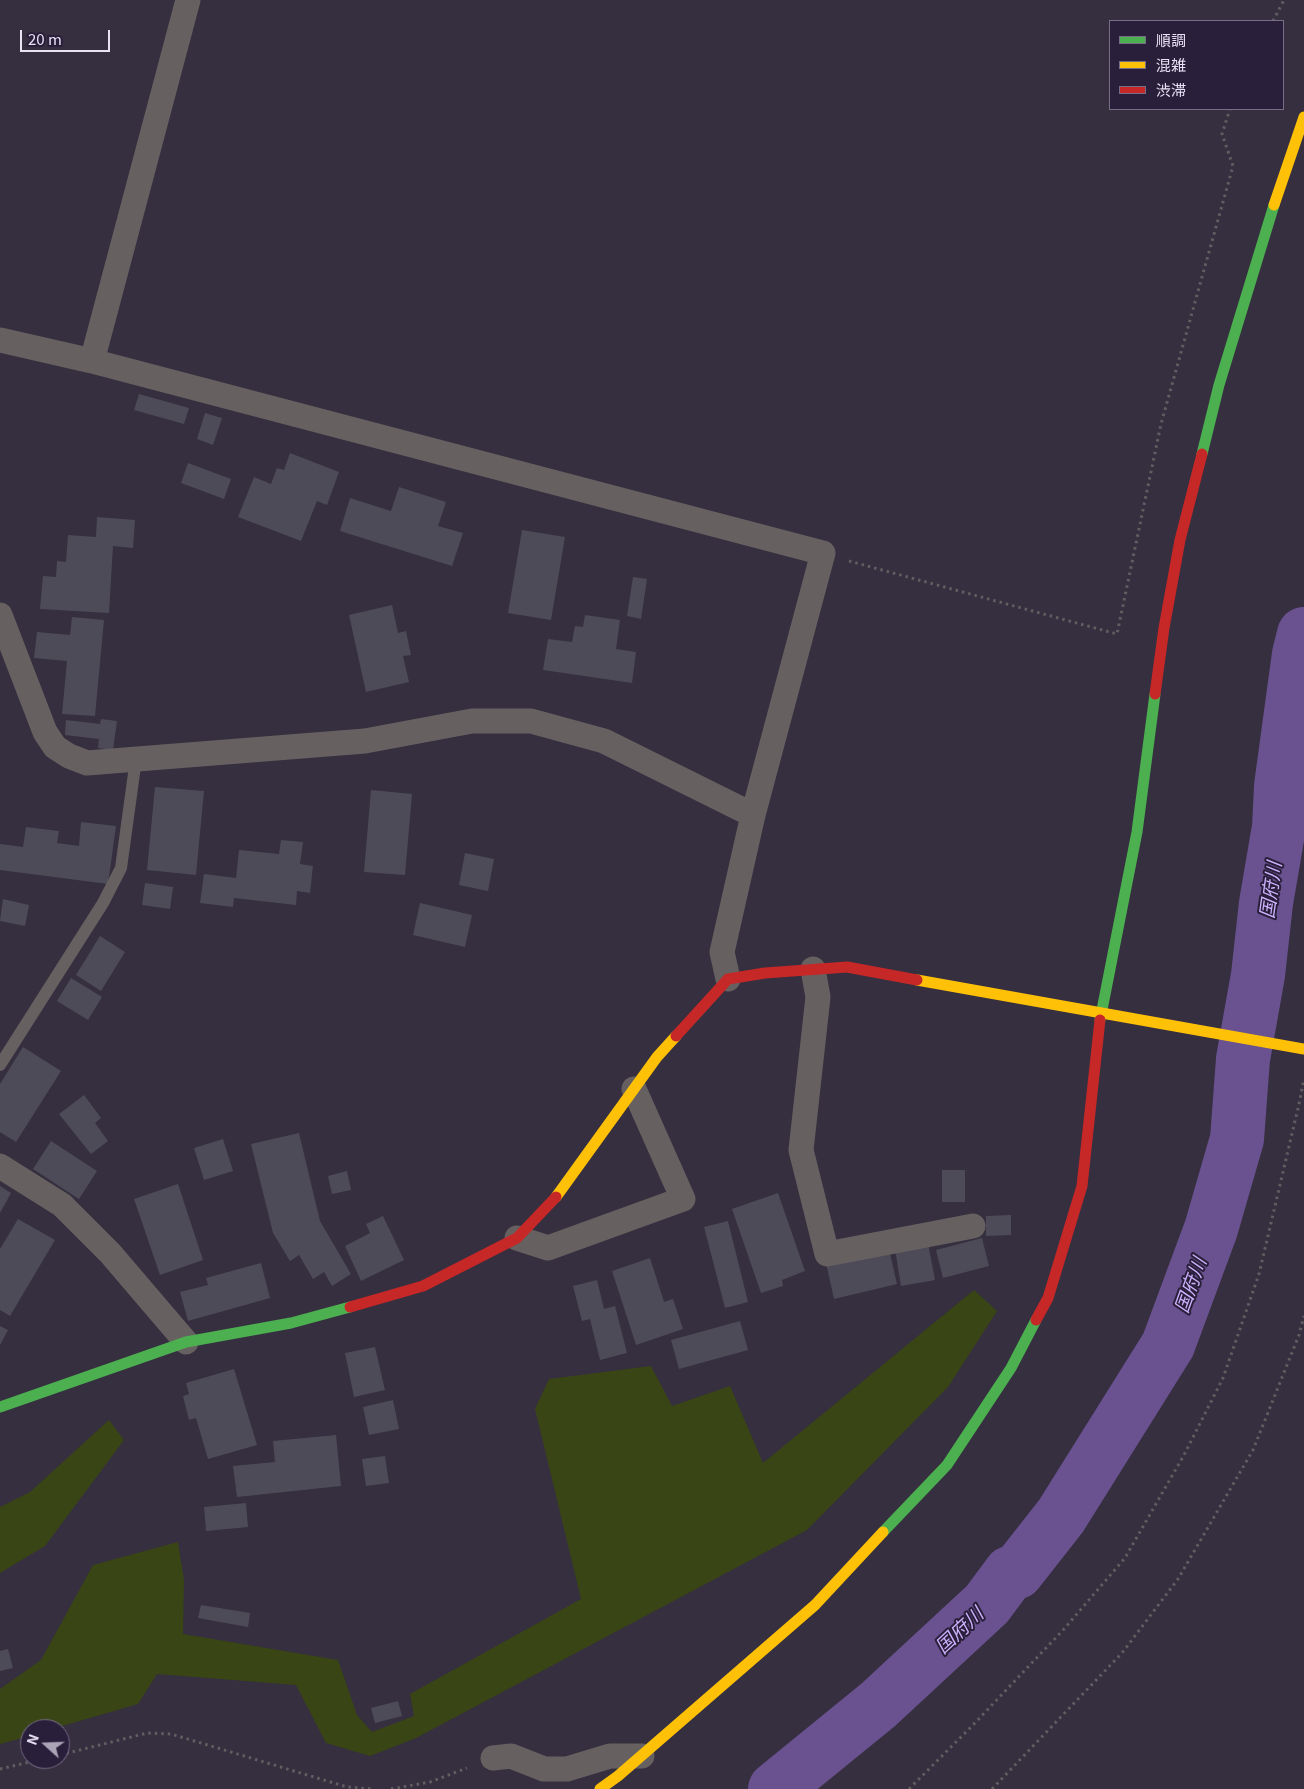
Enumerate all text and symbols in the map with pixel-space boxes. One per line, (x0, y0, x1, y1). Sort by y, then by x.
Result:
scale bar (22, 20, 112, 52)
legend (1109, 20, 1284, 110)
text: 20 m (28, 28, 62, 49)
text: 順調 (1156, 29, 1186, 50)
text: 混雑 (1156, 54, 1186, 75)
text: 渋滞 (1156, 79, 1186, 100)
water label: 国府川 (1255, 860, 1285, 920)
water label: 国府川 (1170, 1254, 1210, 1316)
water label: 国府川 (930, 1602, 988, 1658)
north arrow (20, 1719, 70, 1769)
text: N (21, 1731, 43, 1748)

